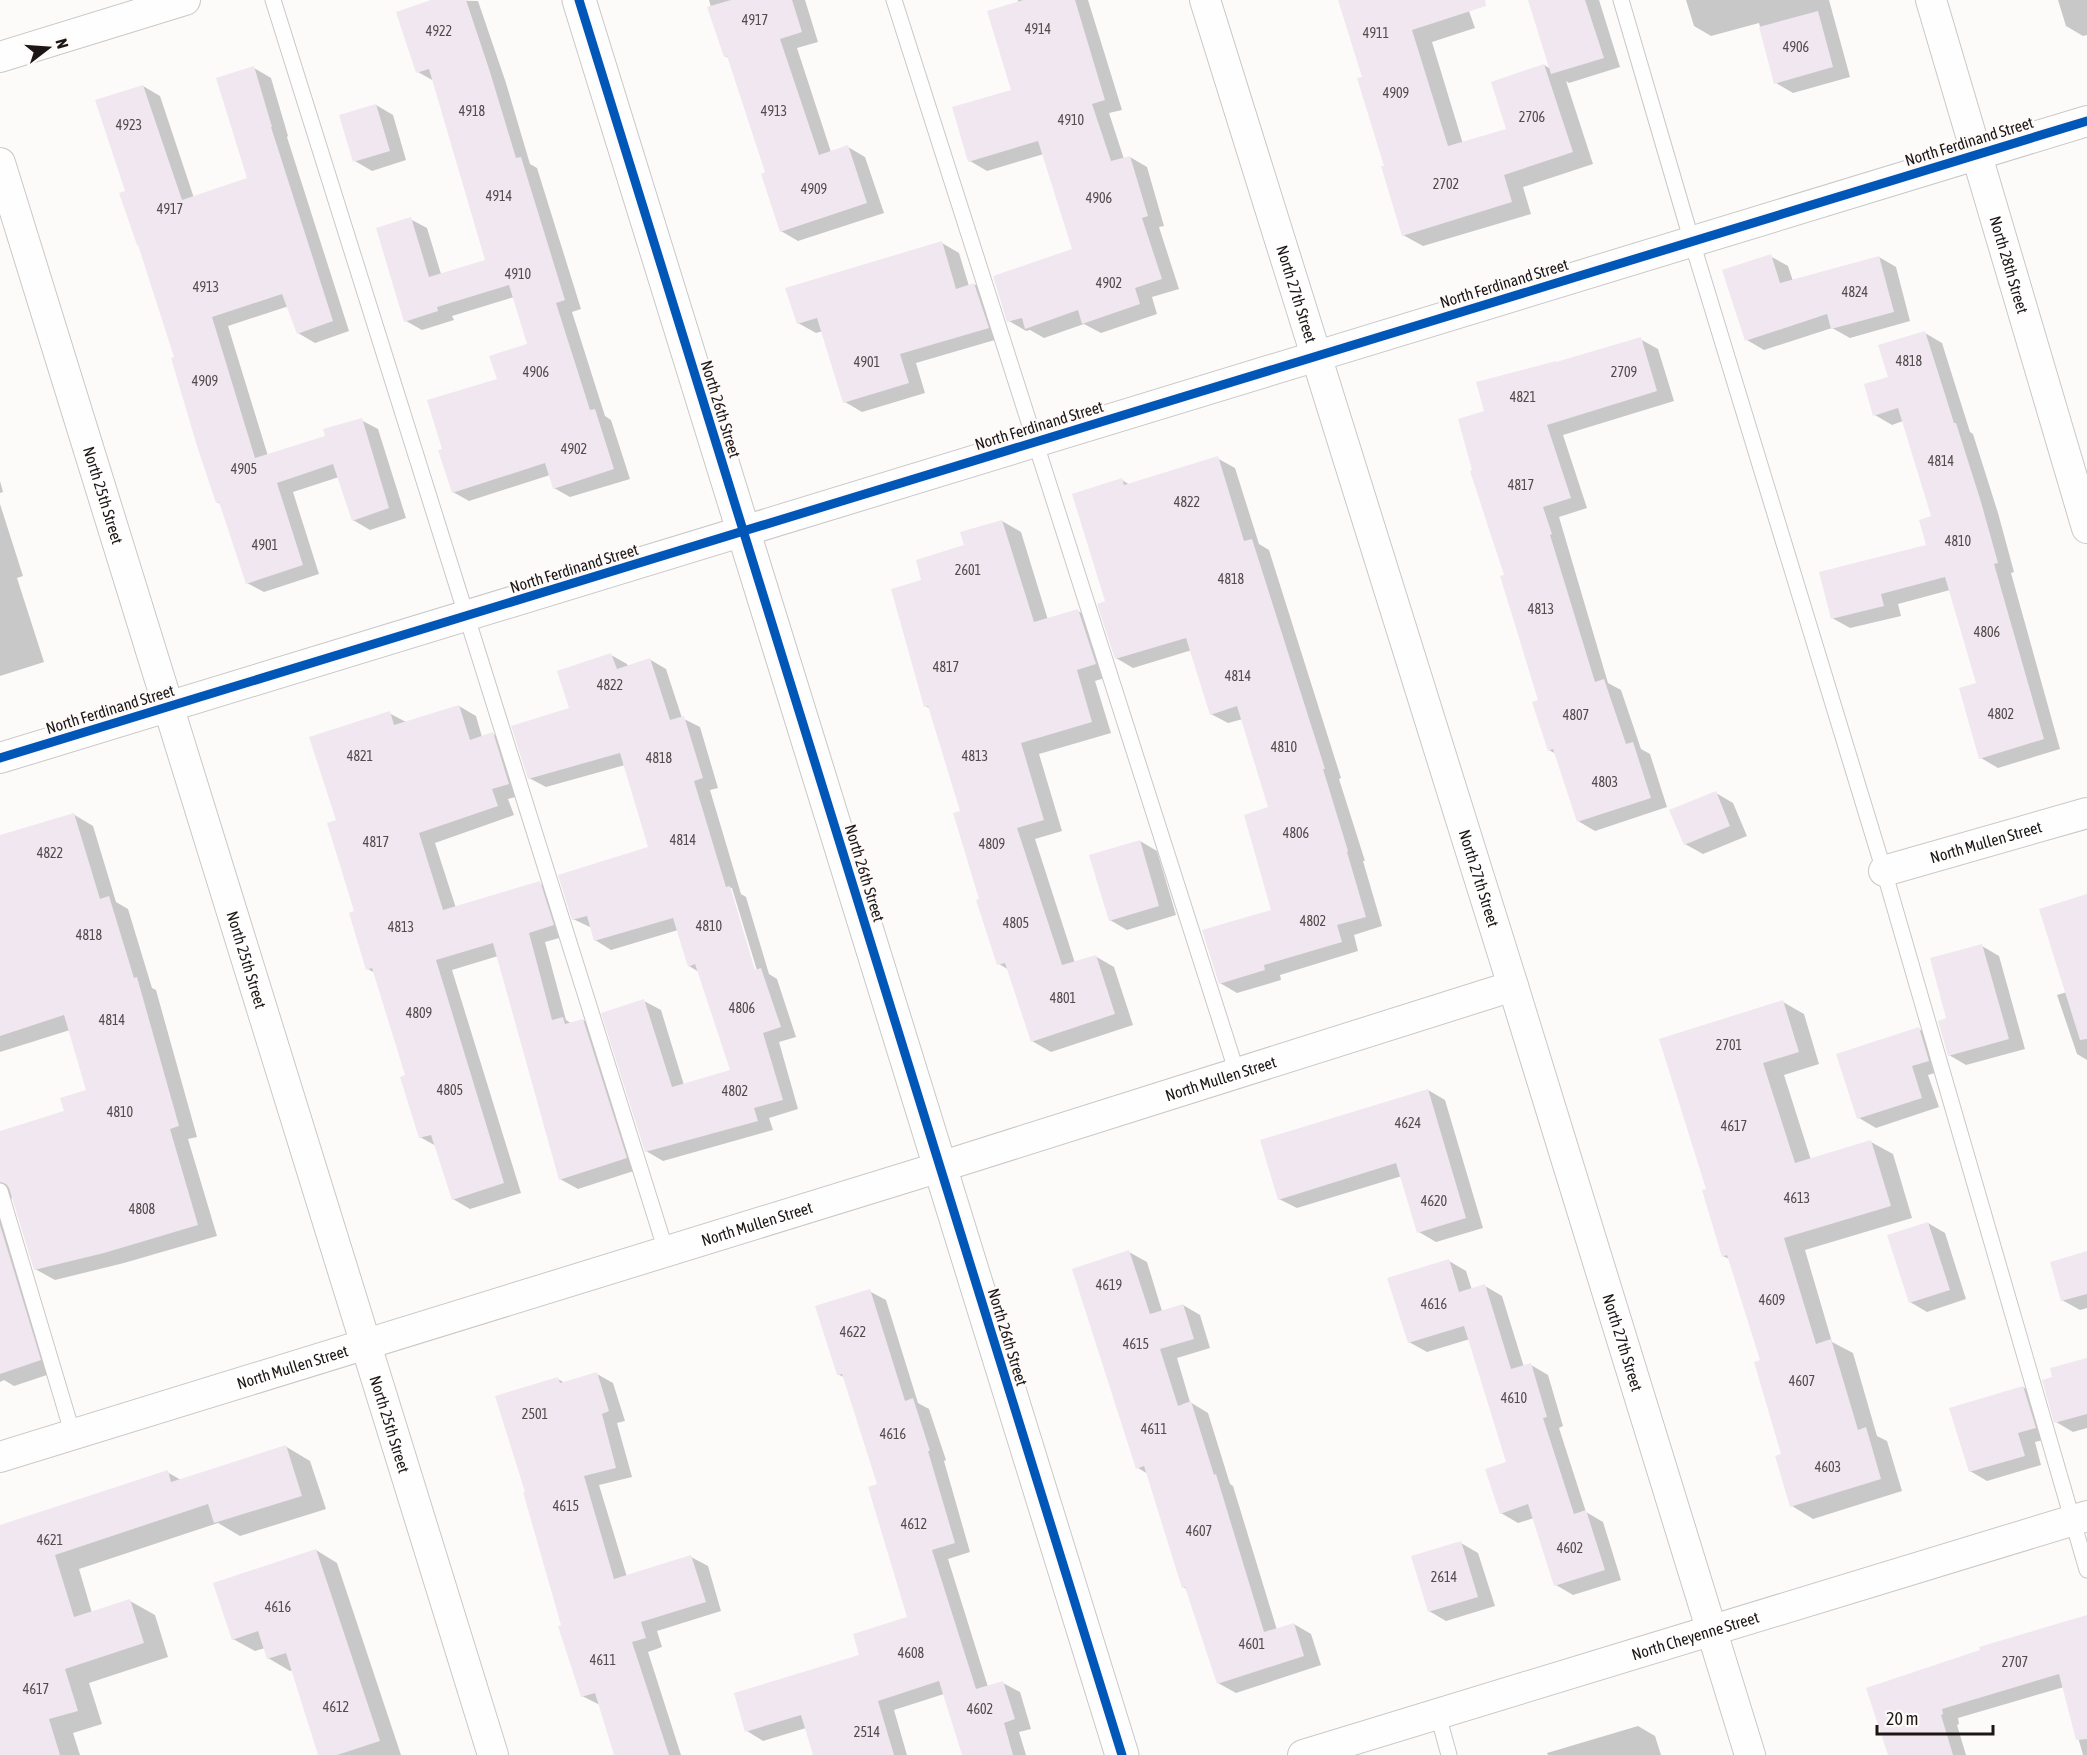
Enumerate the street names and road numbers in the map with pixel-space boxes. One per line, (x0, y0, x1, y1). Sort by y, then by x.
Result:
street label: North Ferdinand Street (1903, 113, 2036, 169)
street label: North 28th Street (1986, 214, 2032, 316)
street label: North 27th Street (1273, 243, 1321, 345)
street label: North Ferdinand Street (1438, 255, 1571, 311)
street label: North 26th Street (698, 358, 744, 460)
street label: North Ferdinand Street (973, 397, 1106, 453)
street label: North 25th Street (80, 444, 127, 547)
street label: North Ferdinand Street (508, 540, 641, 596)
street label: North Ferdinand Street (44, 681, 177, 737)
street label: North Mullen Street (1928, 817, 2044, 866)
street label: North 26th Street (842, 822, 888, 924)
street label: North 27th Street (1456, 827, 1503, 929)
street label: North 25th Street (223, 909, 270, 1011)
street label: North Mullen Street (1163, 1052, 1279, 1104)
street label: North Mullen Street (699, 1198, 815, 1249)
street label: North 26th Street (985, 1286, 1031, 1388)
street label: North 27th Street (1599, 1292, 1646, 1394)
street label: North Mullen Street (235, 1341, 351, 1392)
street label: North 25th Street (366, 1373, 414, 1475)
street label: North Cheyenne Street (1629, 1607, 1761, 1663)

